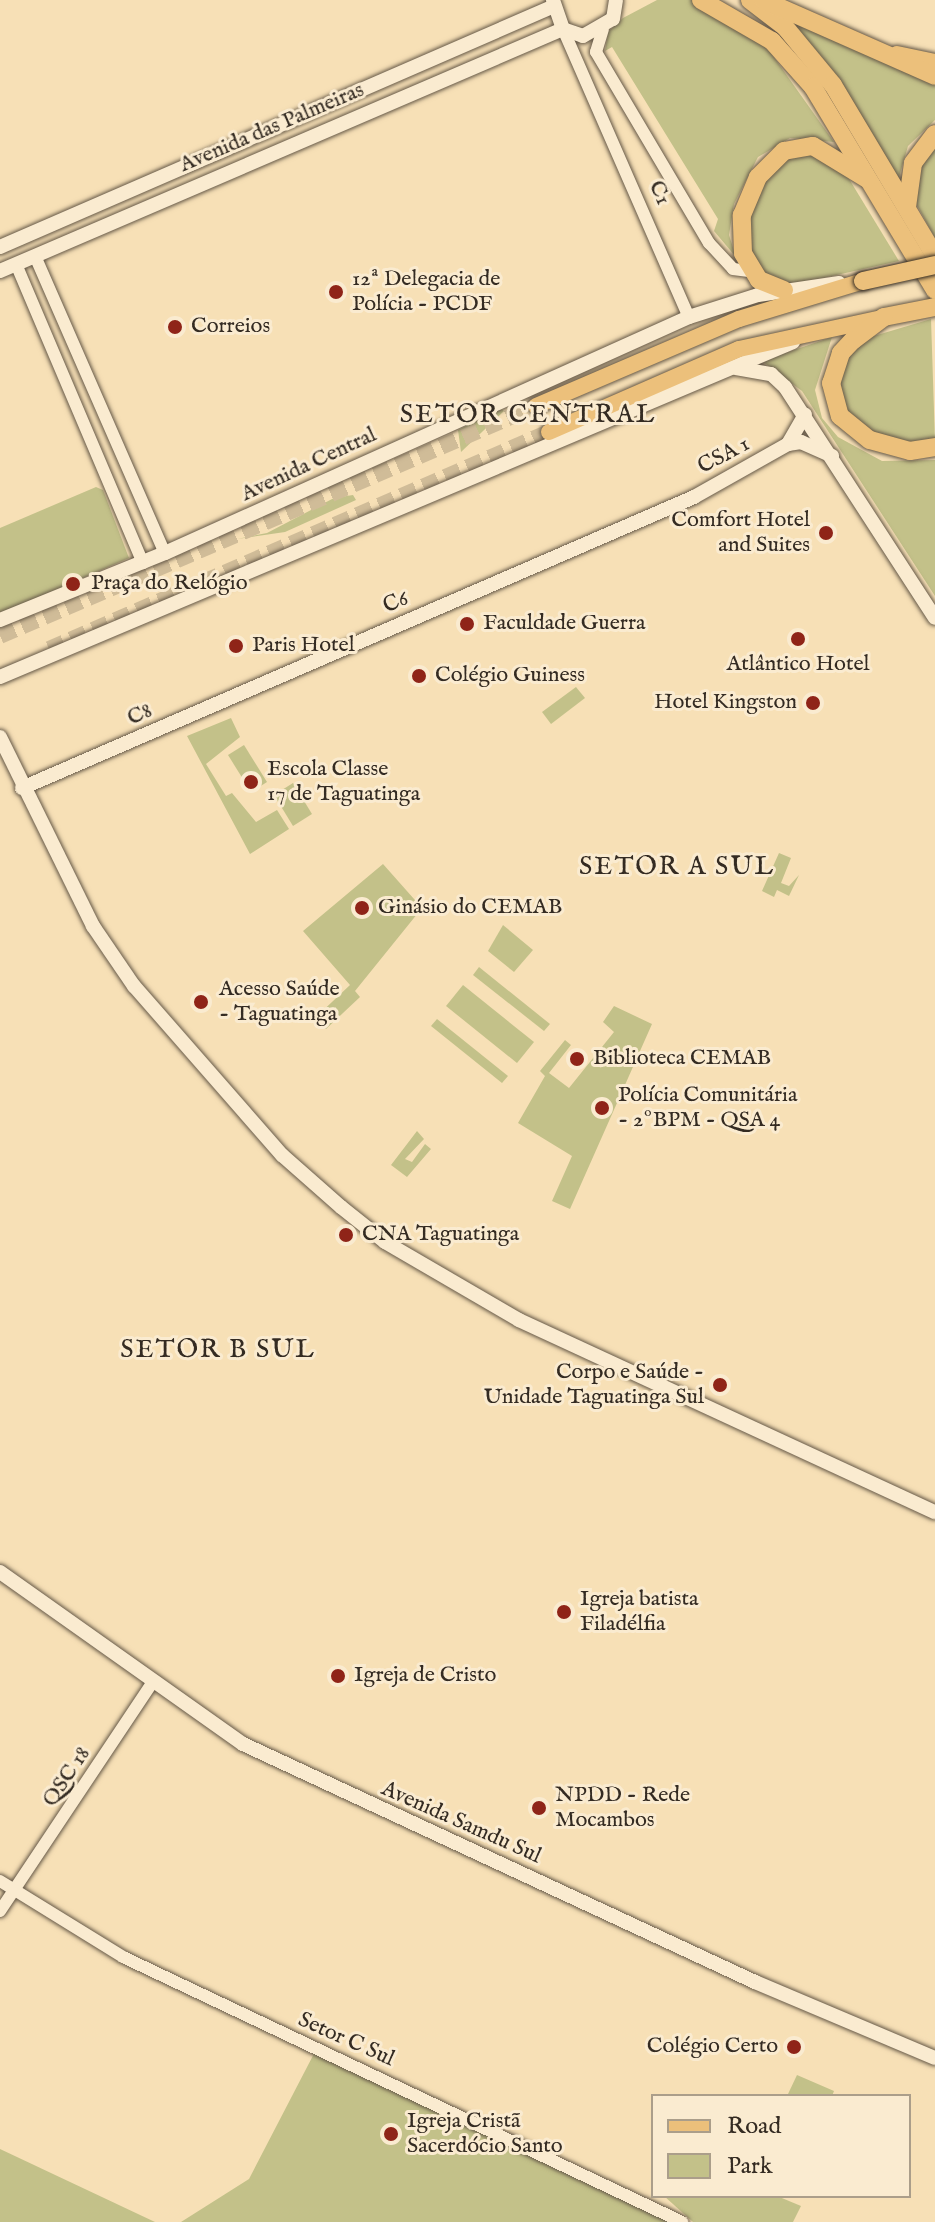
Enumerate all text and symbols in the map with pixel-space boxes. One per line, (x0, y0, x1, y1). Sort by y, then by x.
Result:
street label: Avenida das Palmeiras (176, 77, 368, 179)
street label: C1 (642, 177, 676, 209)
place label: 12ª Delegacia de Polícia - PCDF (352, 266, 500, 318)
marker: 12ª Delegacia de Polícia - PCDF (327, 283, 345, 301)
place label: Correios (191, 314, 270, 340)
marker: Correios (166, 318, 184, 336)
district label: SETOR CENTRAL (400, 399, 656, 431)
street label: Avenida Central (237, 422, 381, 508)
street label: CSA 1 (694, 431, 754, 481)
place label: Comfort Hotel and Suites (671, 507, 810, 558)
marker: Comfort Hotel and Suites (817, 524, 835, 542)
place label: Praça do Relógio (91, 571, 247, 597)
marker: Praça do Relógio (62, 573, 84, 595)
street label: C6 (379, 586, 413, 620)
place label: Faculdade Guerra (483, 611, 645, 637)
marker: Faculdade Guerra (458, 615, 476, 633)
marker: Atlântico Hotel (789, 630, 807, 648)
place label: Paris Hotel (252, 633, 355, 659)
marker: Paris Hotel (227, 637, 245, 655)
place label: Atlântico Hotel (726, 652, 870, 678)
place label: Colégio Guiness (435, 663, 585, 689)
marker: Colégio Guiness (410, 667, 428, 685)
place label: Hotel Kingston (654, 690, 797, 716)
marker: Hotel Kingston (804, 694, 822, 712)
street label: C8 (124, 698, 156, 732)
place label: Escola Classe 17 de Taguatinga (267, 756, 420, 808)
marker: Escola Classe 17 de Taguatinga (242, 773, 260, 791)
district label: SETOR A SUL (579, 851, 775, 883)
place label: Ginásio do CEMAB (378, 895, 562, 921)
marker: Ginásio do CEMAB (353, 899, 371, 917)
place label: Acesso Saúde - Taguatinga (219, 976, 340, 1028)
marker: Acesso Saúde - Taguatinga (190, 991, 212, 1013)
place label: Biblioteca CEMAB (593, 1046, 771, 1072)
marker: Biblioteca CEMAB (568, 1050, 586, 1068)
place label: Polícia Comunitária - 2ºBPM - QSA 4 (618, 1082, 797, 1134)
marker: Polícia Comunitária - 2ºBPM - QSA 4 (593, 1099, 611, 1117)
place label: CNA Taguatinga (362, 1222, 519, 1248)
marker: CNA Taguatinga (337, 1226, 355, 1244)
district label: SETOR B SUL (120, 1334, 316, 1366)
place label: Corpo e Saúde - Unidade Taguatinga Sul (484, 1359, 704, 1410)
marker: Corpo e Saúde - Unidade Taguatinga Sul (711, 1376, 729, 1394)
place label: Igreja batista Filadélfia (580, 1586, 699, 1638)
marker: Igreja batista Filadélfia (555, 1603, 573, 1621)
place label: Igreja de Cristo (354, 1663, 496, 1689)
marker: Igreja de Cristo (329, 1667, 347, 1685)
street label: QSC 18 (37, 1742, 97, 1812)
street label: Avenida Samdu Sul (377, 1776, 545, 1870)
place label: NPDD - Rede Mocambos (555, 1782, 690, 1834)
marker: NPDD - Rede Mocambos (530, 1799, 548, 1817)
street label: Setor C Sul (294, 2007, 398, 2073)
place label: Colégio Certo (647, 2034, 778, 2060)
marker: Colégio Certo (785, 2038, 803, 2056)
legend (651, 2094, 911, 2198)
place label: Igreja Cristã Sacerdócio Santo (407, 2108, 563, 2160)
text: Road (727, 2111, 781, 2142)
marker: Igreja Cristã Sacerdócio Santo (382, 2125, 400, 2143)
text: Park (727, 2151, 773, 2182)

